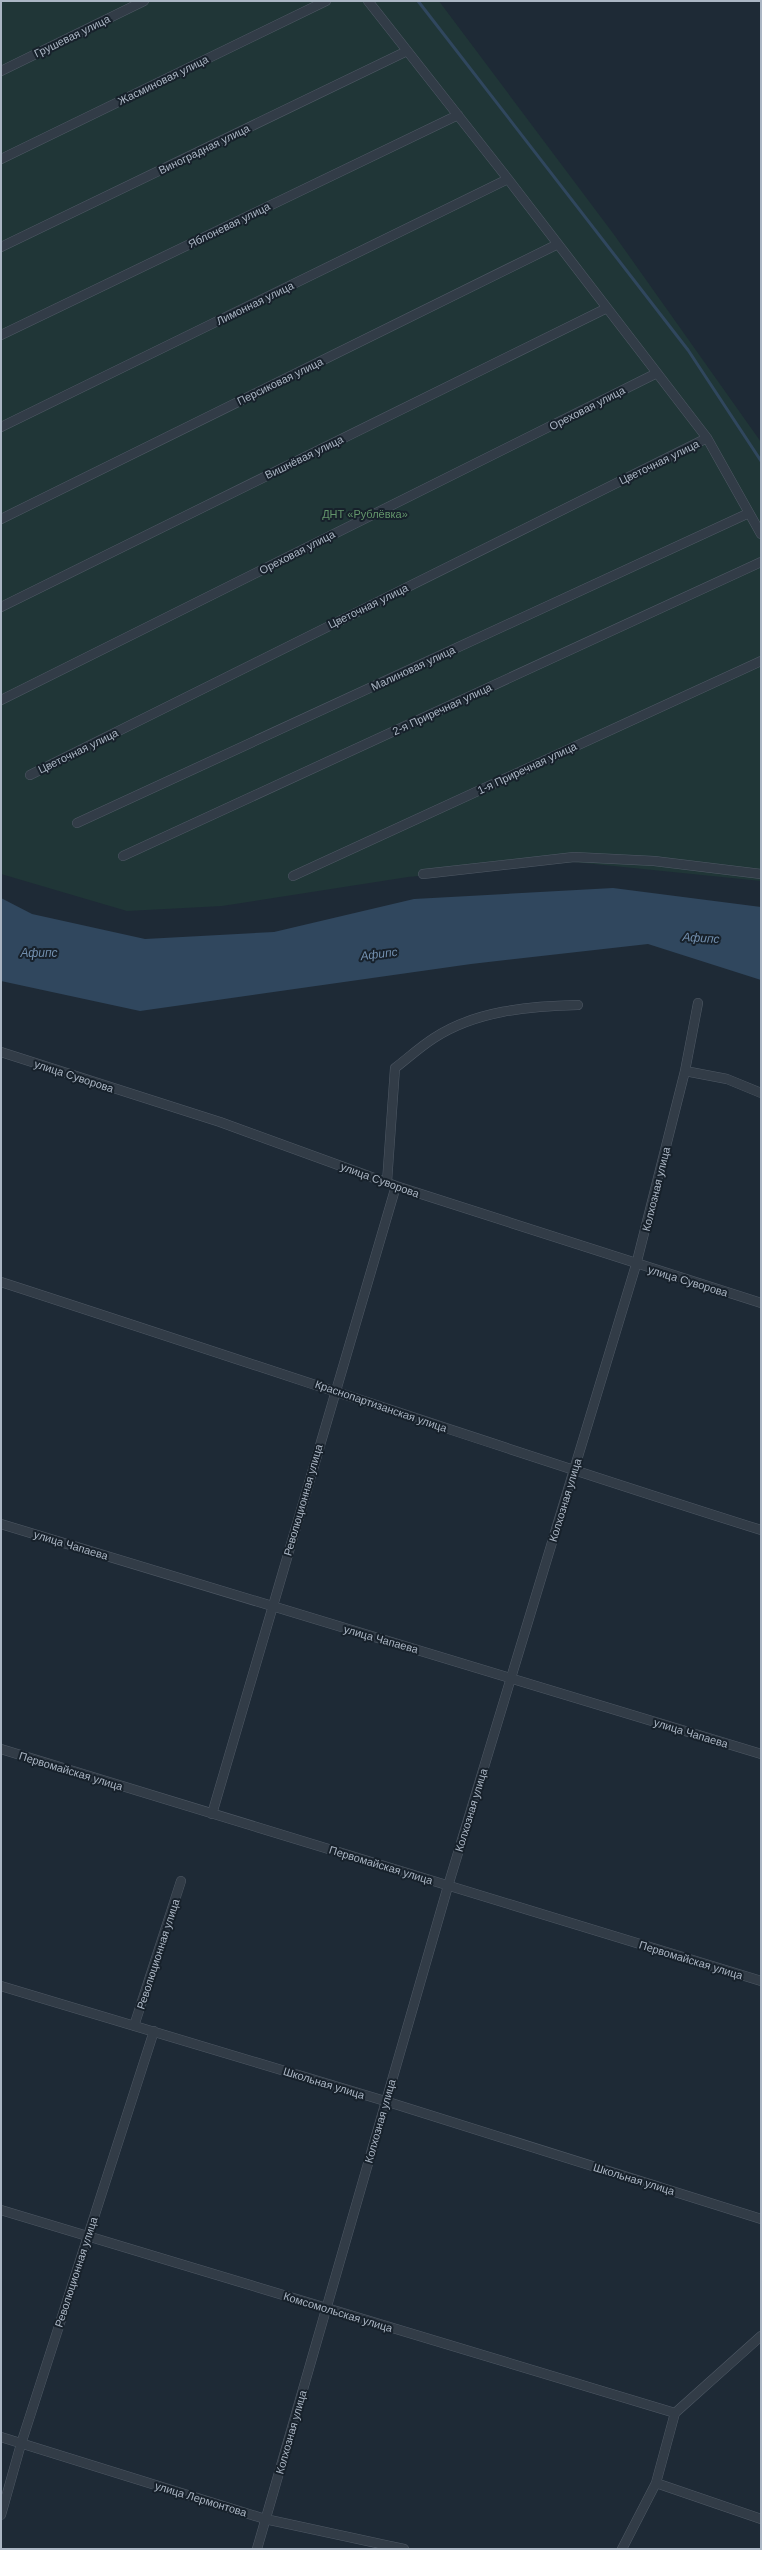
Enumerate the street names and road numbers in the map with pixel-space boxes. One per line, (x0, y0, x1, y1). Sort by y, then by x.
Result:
street label: Грушевая улица (32, 12, 113, 60)
street label: Жасминовая улица (116, 53, 211, 107)
street label: Виноградная улица (157, 121, 252, 176)
street label: Яблоневая улица (186, 200, 273, 250)
street label: Лимонная улица (214, 279, 296, 327)
street label: Персиковая улица (235, 355, 326, 407)
street label: Ореховая улица (547, 383, 628, 432)
street label: Вишнёвая улица (263, 432, 346, 481)
street label: Цветочная улица (617, 437, 702, 487)
street label: Ореховая улица (257, 527, 338, 576)
street label: Цветочная улица (326, 581, 411, 631)
street label: Малиновая улица (369, 643, 458, 693)
street label: 2-я Приречная улица (391, 680, 494, 737)
street label: Цветочная улица (36, 726, 121, 776)
street label: 1-я Приречная улица (476, 739, 579, 796)
street label: улица Суворова (33, 1058, 116, 1095)
street label: Колхозная улица (640, 1145, 673, 1232)
street label: улица Суворова (339, 1160, 422, 1200)
street label: улица Суворова (647, 1263, 730, 1299)
street label: Краснопартизанская улица (314, 1378, 449, 1435)
street label: Революционная улица (281, 1442, 325, 1557)
street label: Колхозная улица (547, 1456, 584, 1543)
street label: улица Чапаева (33, 1528, 110, 1562)
street label: улица Чапаева (342, 1623, 420, 1656)
street label: улица Чапаева (653, 1716, 730, 1750)
street label: Первомайская улица (18, 1750, 125, 1793)
street label: Колхозная улица (453, 1766, 490, 1853)
street label: Первомайская улица (328, 1844, 435, 1887)
street label: Революционная улица (134, 1896, 182, 2011)
street label: Первомайская улица (638, 1939, 745, 1982)
street label: Школьная улица (282, 2065, 367, 2101)
street label: Колхозная улица (362, 2077, 398, 2164)
street label: Школьная улица (592, 2161, 677, 2197)
street label: Революционная улица (52, 2214, 100, 2329)
street label: Комсомольская улица (282, 2290, 395, 2335)
street label: Колхозная улица (273, 2388, 309, 2475)
street label: улица Лермонтова (154, 2479, 249, 2519)

